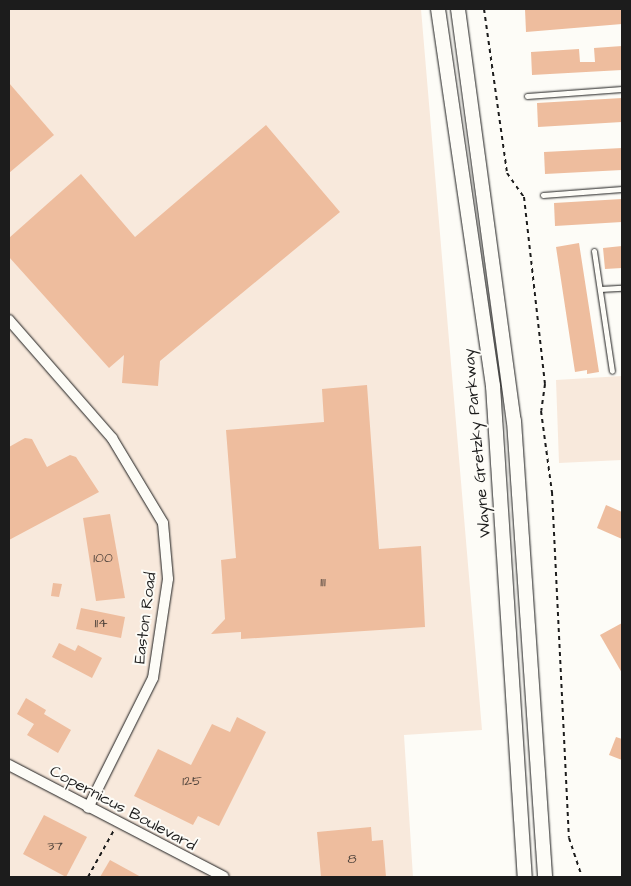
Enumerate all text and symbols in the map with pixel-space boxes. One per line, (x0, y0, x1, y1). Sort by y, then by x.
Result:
street label: Wayne Gretzky Parkway (459, 348, 495, 538)
house number: 100 (93, 550, 113, 566)
street label: Easton Road (130, 571, 160, 665)
house number: 111 (320, 574, 326, 590)
house number: 114 (94, 615, 108, 631)
street label: Copernicus Boulevard (47, 761, 199, 855)
house number: 125 (182, 773, 202, 789)
house number: 37 (47, 838, 63, 854)
house number: 8 (347, 851, 357, 867)

